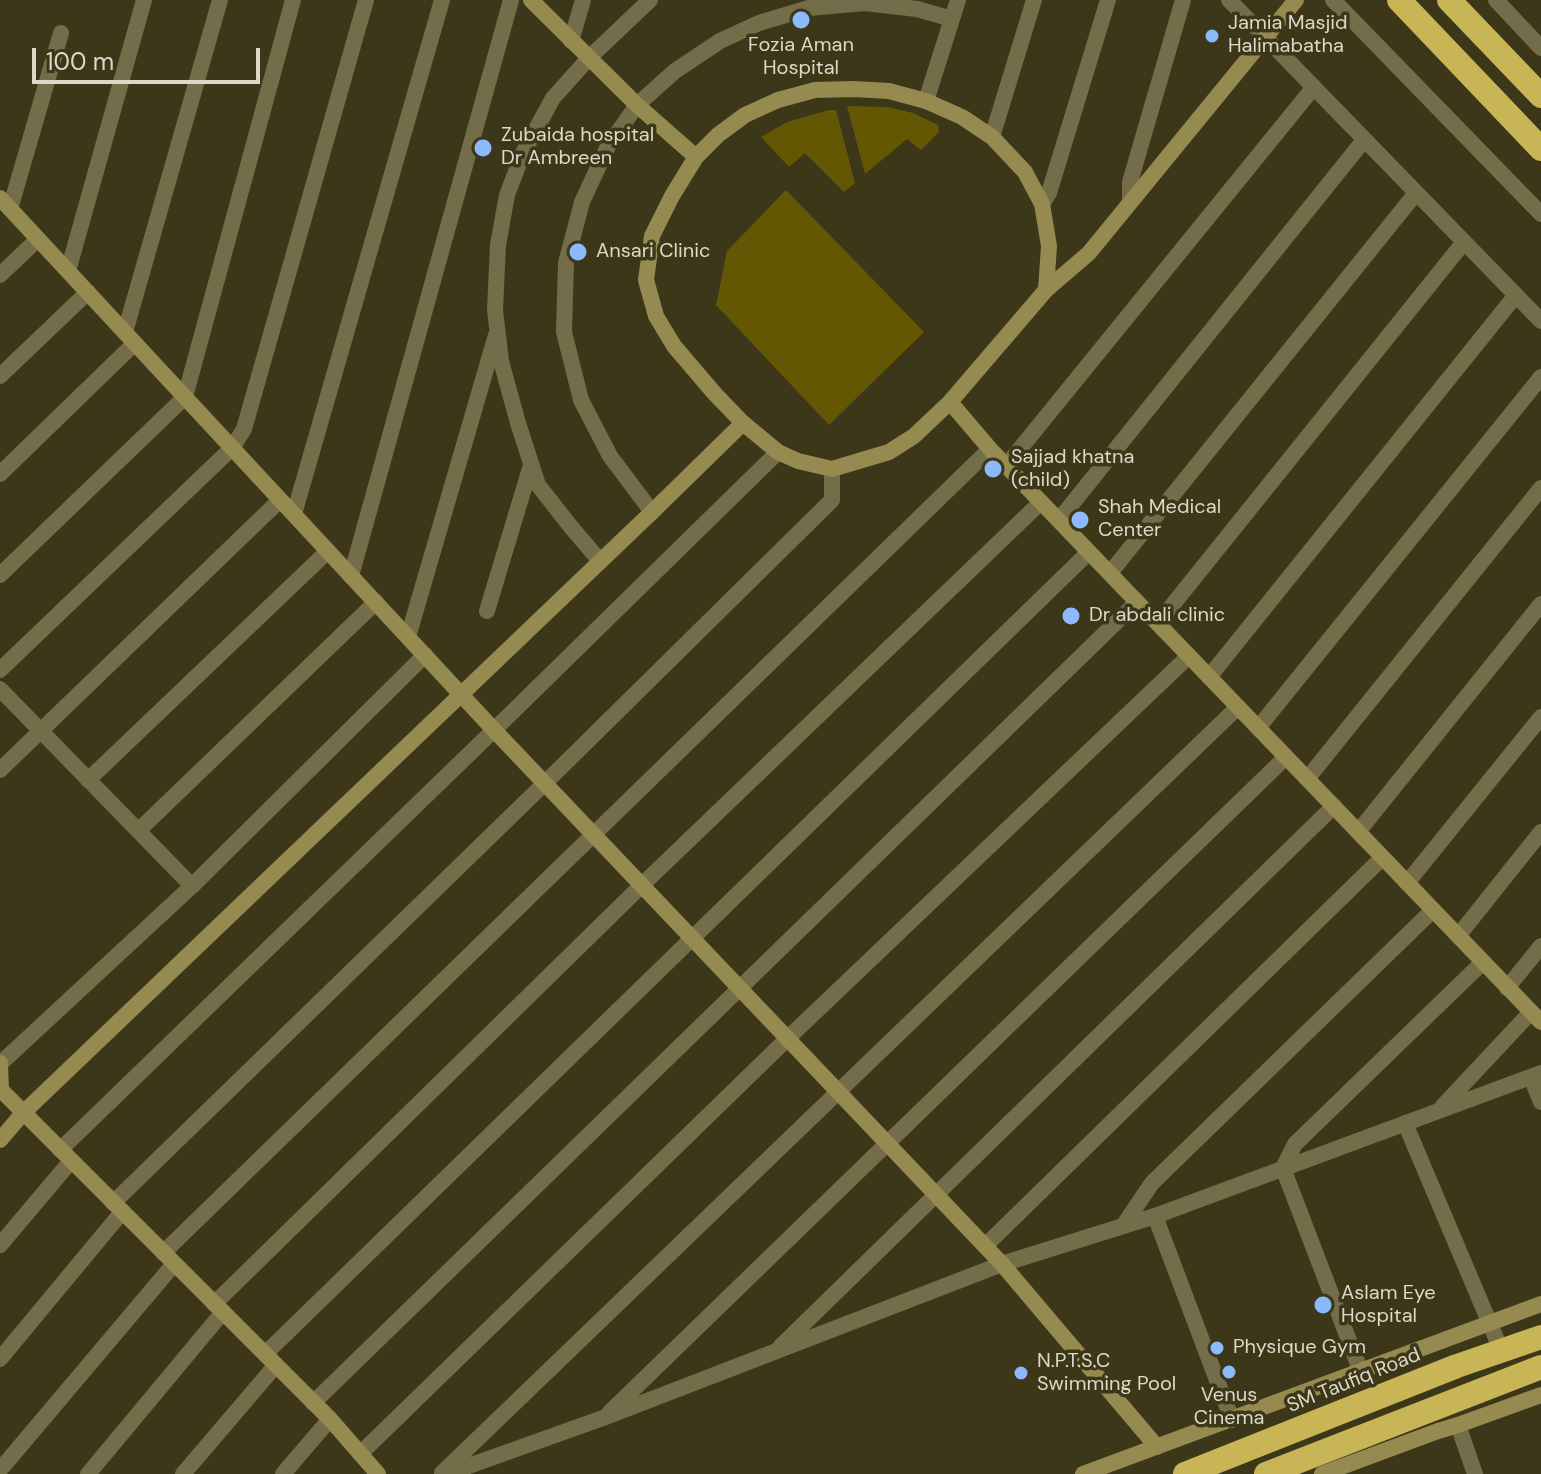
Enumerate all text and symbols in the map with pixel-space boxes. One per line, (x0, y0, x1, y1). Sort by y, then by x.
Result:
marker: Fozia Aman Hospital (790, 9, 812, 31)
place label: Jamia Masjid Halimabatha (1228, 12, 1348, 59)
marker: Jamia Masjid Halimabatha (1203, 27, 1221, 45)
scale bar (36, 32, 264, 82)
place label: Fozia Aman Hospital (748, 34, 854, 81)
text: 100 m (46, 46, 114, 77)
place label: Zubaida hospital Dr Ambreen (501, 124, 654, 171)
marker: Zubaida hospital Dr Ambreen (472, 137, 494, 159)
place label: Ansari Clinic (596, 240, 711, 264)
marker: Ansari Clinic (567, 241, 589, 263)
place label: Sajjad khatna (child) (1011, 446, 1134, 493)
marker: Sajjad khatna (child) (982, 458, 1004, 480)
place label: Shah Medical Center (1098, 496, 1221, 543)
marker: Shah Medical Center (1069, 509, 1091, 531)
place label: Dr abdali clinic (1089, 604, 1225, 628)
marker: Dr abdali clinic (1060, 605, 1082, 627)
place label: Aslam Eye Hospital (1341, 1282, 1436, 1329)
marker: Aslam Eye Hospital (1312, 1294, 1334, 1316)
place label: Physique Gym (1233, 1336, 1366, 1360)
marker: Physique Gym (1208, 1339, 1226, 1357)
street label: SM Taufiq Road (1284, 1343, 1424, 1419)
place label: N.P.T.S.C Swimming Pool (1037, 1350, 1176, 1397)
marker: Venus Cinema (1220, 1363, 1238, 1381)
marker: N.P.T.S.C Swimming Pool (1012, 1364, 1030, 1382)
place label: Venus Cinema (1194, 1384, 1264, 1431)

